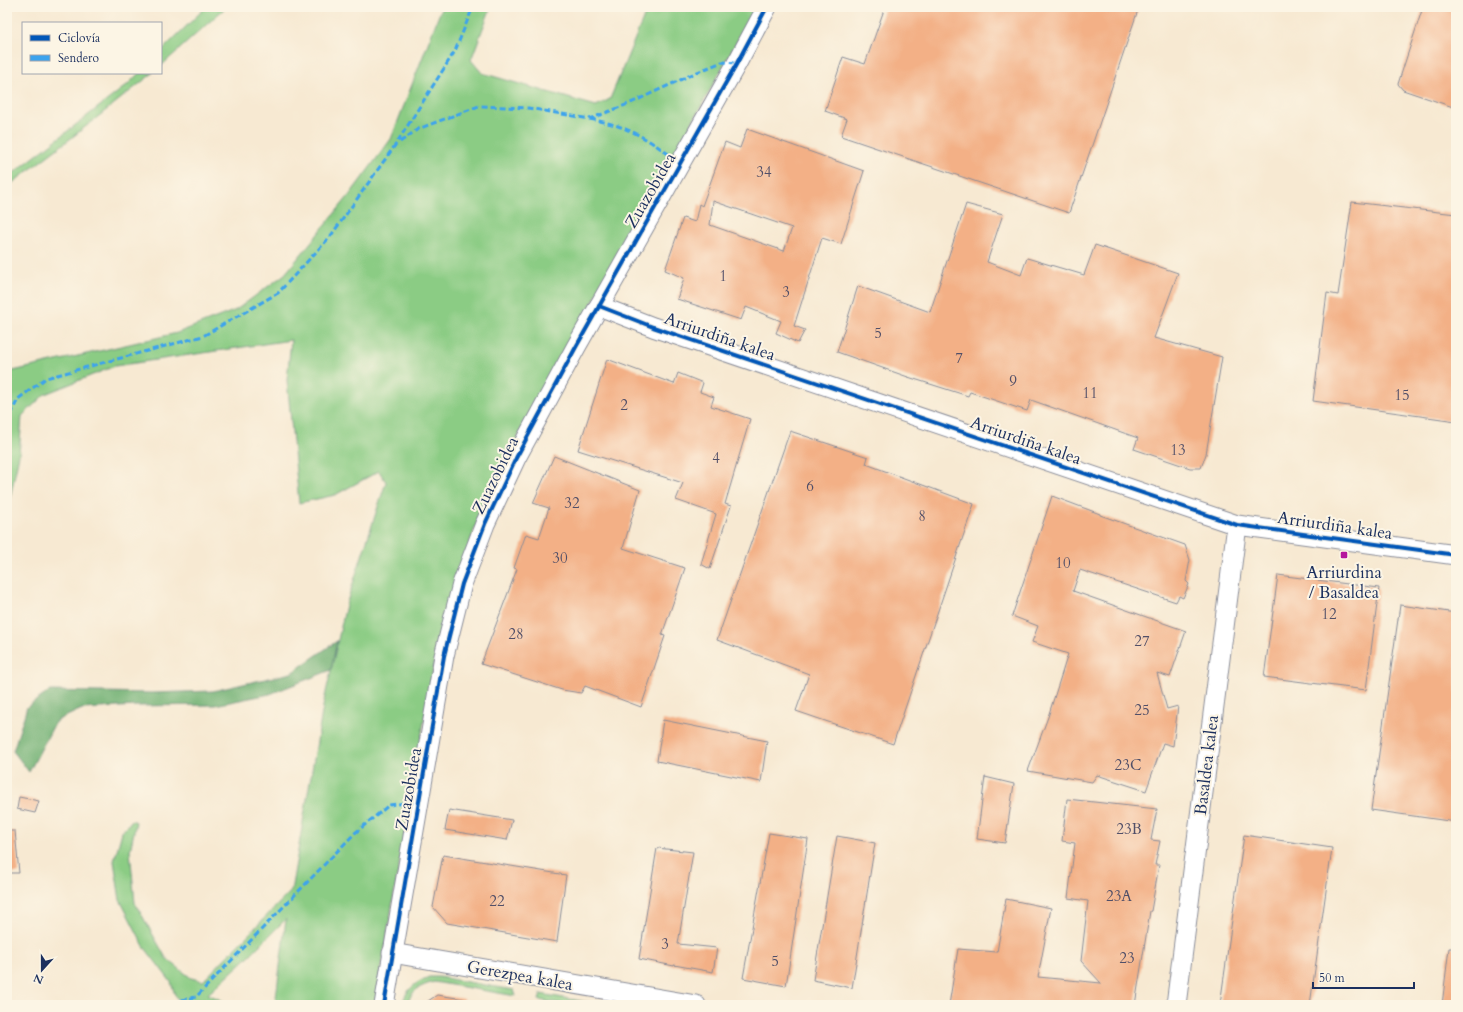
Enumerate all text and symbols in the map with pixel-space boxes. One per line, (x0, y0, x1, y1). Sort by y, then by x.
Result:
legend (22, 22, 162, 74)
text: Ciclovía (58, 30, 101, 46)
text: Sendero (58, 50, 99, 66)
street label: Zuazobidea (620, 148, 682, 232)
house number: 34 (756, 162, 772, 182)
house number: 1 (719, 266, 727, 286)
house number: 3 (782, 282, 790, 302)
street label: Arriurdiña kalea (661, 307, 779, 366)
house number: 5 (874, 323, 882, 343)
house number: 7 (955, 348, 963, 368)
house number: 9 (1009, 371, 1017, 391)
house number: 11 (1082, 383, 1098, 403)
house number: 15 (1394, 385, 1410, 405)
house number: 2 (620, 395, 628, 415)
street label: Arriurdiña kalea (967, 411, 1085, 470)
street label: Zuazobidea (467, 432, 524, 518)
house number: 13 (1170, 440, 1186, 460)
house number: 4 (712, 448, 720, 468)
house number: 6 (806, 476, 814, 496)
house number: 32 (564, 493, 580, 513)
house number: 8 (918, 506, 926, 526)
street label: Arriurdiña kalea (1276, 506, 1395, 545)
house number: 30 (552, 548, 568, 568)
marker: Arriurdina / Basaldea (1339, 550, 1349, 560)
house number: 10 (1055, 553, 1071, 573)
place label: Arriurdina / Basaldea (1306, 561, 1382, 604)
house number: 12 (1321, 604, 1337, 624)
house number: 28 (508, 624, 524, 644)
house number: 27 (1134, 631, 1150, 651)
house number: 25 (1134, 700, 1150, 720)
street label: Basaldea kalea (1189, 713, 1224, 816)
street label: Zuazobidea (390, 745, 427, 832)
house number: 23C (1115, 755, 1141, 775)
house number: 23B (1116, 819, 1142, 839)
house number: 23A (1106, 886, 1132, 906)
house number: 22 (489, 891, 505, 911)
house number: 3 (661, 934, 669, 954)
house number: 23 (1119, 948, 1135, 968)
north arrow (22, 950, 62, 990)
house number: 5 (771, 951, 779, 971)
street label: Gerezpea kalea (465, 955, 575, 996)
scale bar (1313, 964, 1414, 990)
text: N (31, 970, 46, 988)
text: 50 m (1319, 970, 1346, 986)

